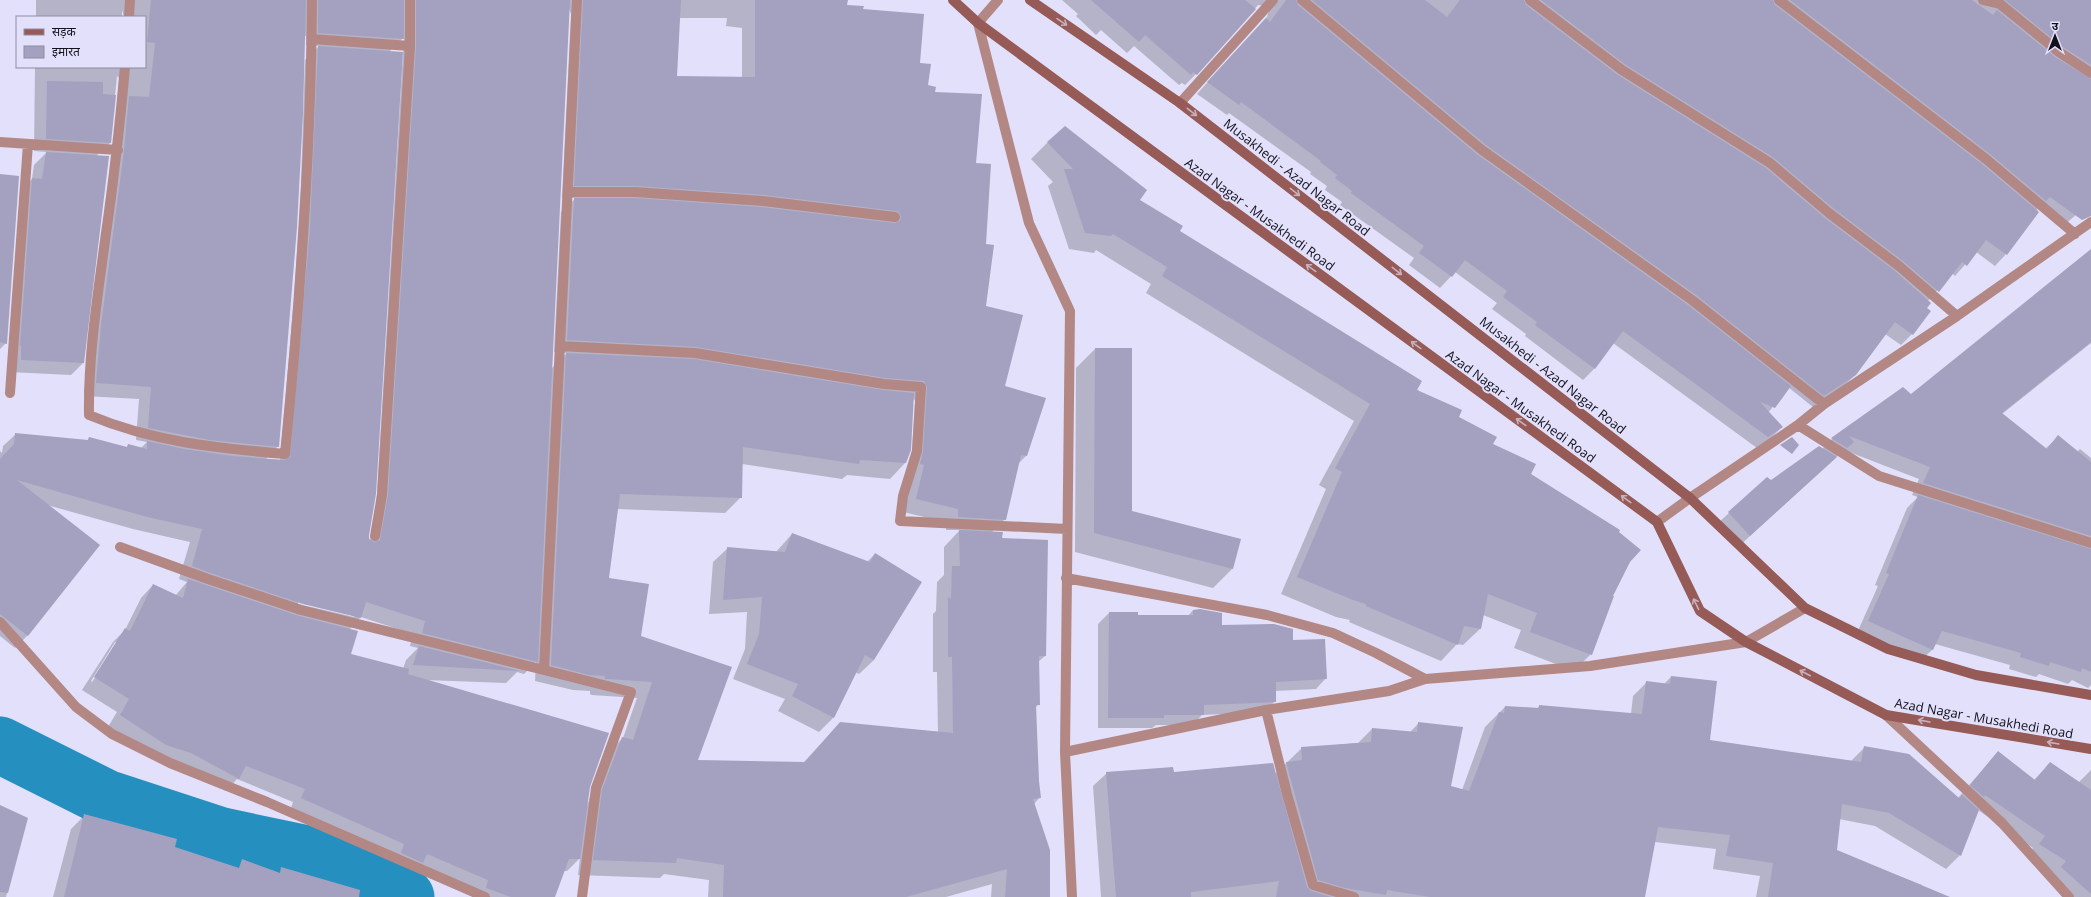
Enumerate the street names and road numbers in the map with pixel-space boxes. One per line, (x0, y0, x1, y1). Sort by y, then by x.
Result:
street label: Musakhedi - Azad Nagar Road (1220, 114, 1374, 240)
street label: Azad Nagar - Musakhedi Road (1181, 153, 1339, 275)
street label: Musakhedi - Azad Nagar Road (1476, 312, 1630, 438)
street label: Azad Nagar - Musakhedi Road (1442, 345, 1600, 467)
street label: Azad Nagar - Musakhedi Road (1893, 693, 2075, 743)

